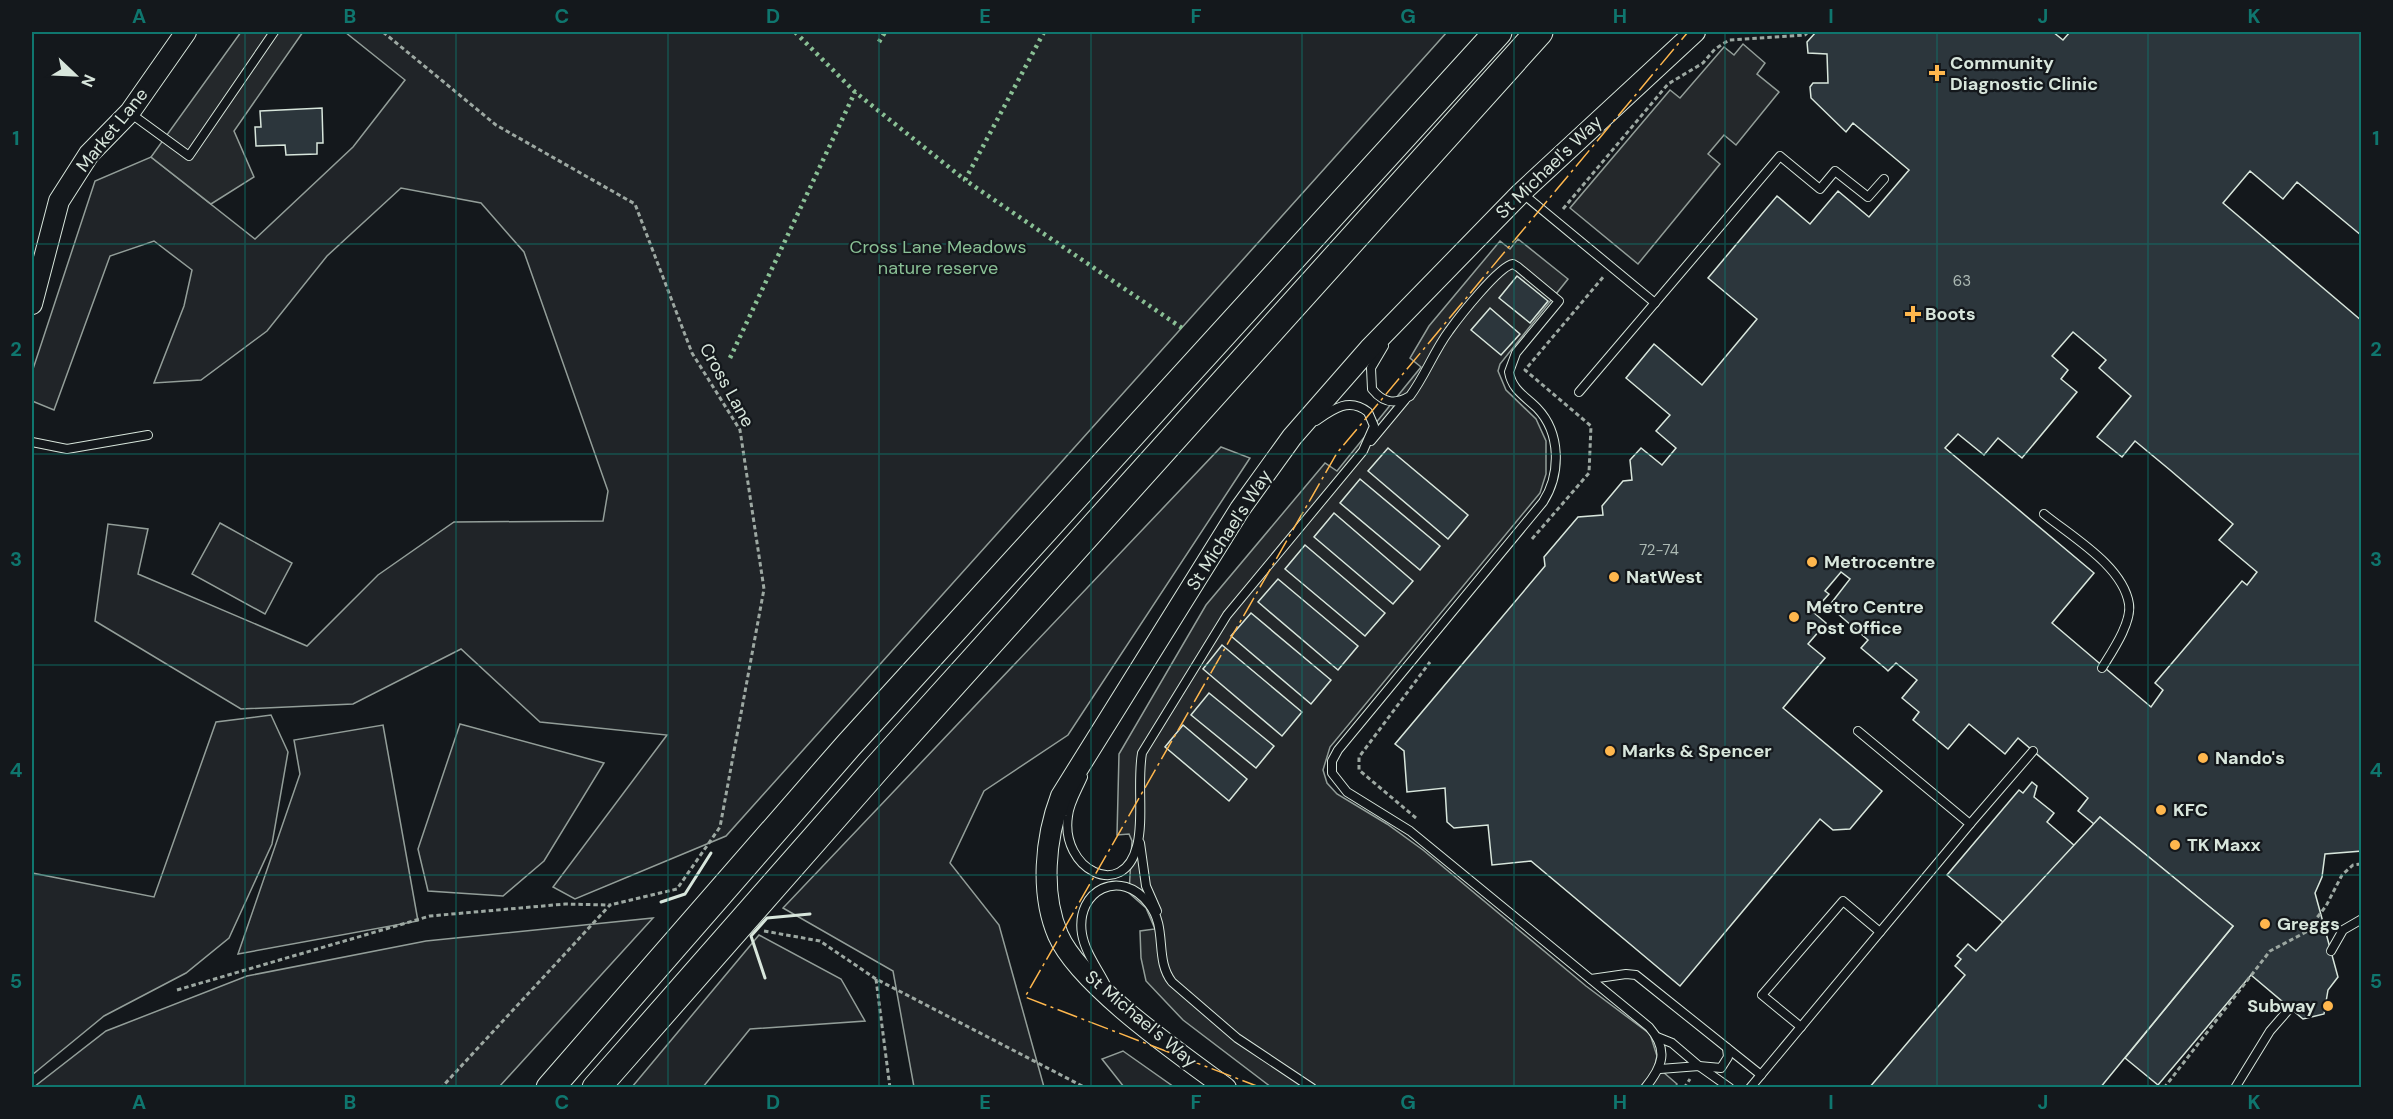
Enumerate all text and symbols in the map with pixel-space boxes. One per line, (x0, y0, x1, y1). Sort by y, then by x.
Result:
text: A (132, 3, 146, 29)
text: B (344, 3, 356, 29)
text: C (555, 3, 569, 29)
text: D (766, 3, 780, 29)
text: E (979, 3, 991, 29)
text: F (1190, 3, 1202, 29)
text: G (1400, 3, 1416, 29)
text: H (1613, 3, 1627, 29)
text: I (1828, 3, 1834, 29)
text: J (2038, 3, 2048, 29)
text: K (2247, 3, 2261, 29)
north arrow (45, 45, 105, 105)
place label: Community Diagnostic Clinic (1950, 51, 2098, 96)
marker: Community Diagnostic Clinic (1928, 64, 1946, 82)
text: N (76, 71, 100, 90)
street label: Market Lane (71, 83, 153, 177)
street label: St Michael's Way (1491, 110, 1607, 224)
text: 1 (12, 125, 20, 151)
text: 1 (2372, 125, 2380, 151)
park label: Cross Lane Meadows nature reserve (850, 235, 1026, 280)
house number: 63 (1953, 271, 1971, 291)
place label: Boots (1925, 302, 1975, 326)
marker: Boots (1906, 307, 1920, 321)
text: 2 (10, 336, 22, 362)
text: 2 (2370, 336, 2382, 362)
street label: Cross Lane (694, 339, 760, 431)
street label: St Michael's Way (1181, 465, 1277, 595)
house number: 72-74 (1639, 540, 1679, 560)
text: 3 (10, 546, 22, 572)
text: 3 (2370, 546, 2382, 572)
place label: Metrocentre (1824, 550, 1936, 574)
marker: Metrocentre (1805, 555, 1819, 569)
place label: NatWest (1626, 565, 1703, 589)
marker: NatWest (1607, 570, 1621, 584)
place label: Metro Centre Post Office (1806, 595, 1924, 640)
marker: Metro Centre Post Office (1787, 610, 1801, 624)
place label: Marks & Spencer (1622, 739, 1772, 763)
marker: Marks & Spencer (1603, 744, 1617, 758)
place label: Nando's (2215, 746, 2285, 770)
marker: Nando's (2196, 751, 2210, 765)
text: 4 (10, 757, 23, 783)
text: 4 (2370, 757, 2383, 783)
place label: KFC (2173, 798, 2208, 822)
marker: KFC (2154, 803, 2168, 817)
place label: TK Maxx (2187, 833, 2261, 857)
marker: TK Maxx (2168, 838, 2182, 852)
place label: Greggs (2277, 912, 2340, 936)
marker: Greggs (2258, 917, 2272, 931)
street label: St Michael's Way (1080, 965, 1202, 1073)
text: 5 (10, 968, 22, 994)
text: 5 (2370, 968, 2382, 994)
place label: Subway (2247, 994, 2316, 1018)
marker: Subway (2321, 999, 2335, 1013)
text: A (132, 1089, 146, 1115)
text: B (344, 1089, 356, 1115)
text: C (555, 1089, 569, 1115)
text: D (766, 1089, 780, 1115)
text: E (979, 1089, 991, 1115)
text: F (1190, 1089, 1202, 1115)
text: G (1400, 1089, 1416, 1115)
text: H (1613, 1089, 1627, 1115)
text: I (1828, 1089, 1834, 1115)
text: J (2038, 1089, 2048, 1115)
text: K (2247, 1089, 2261, 1115)

